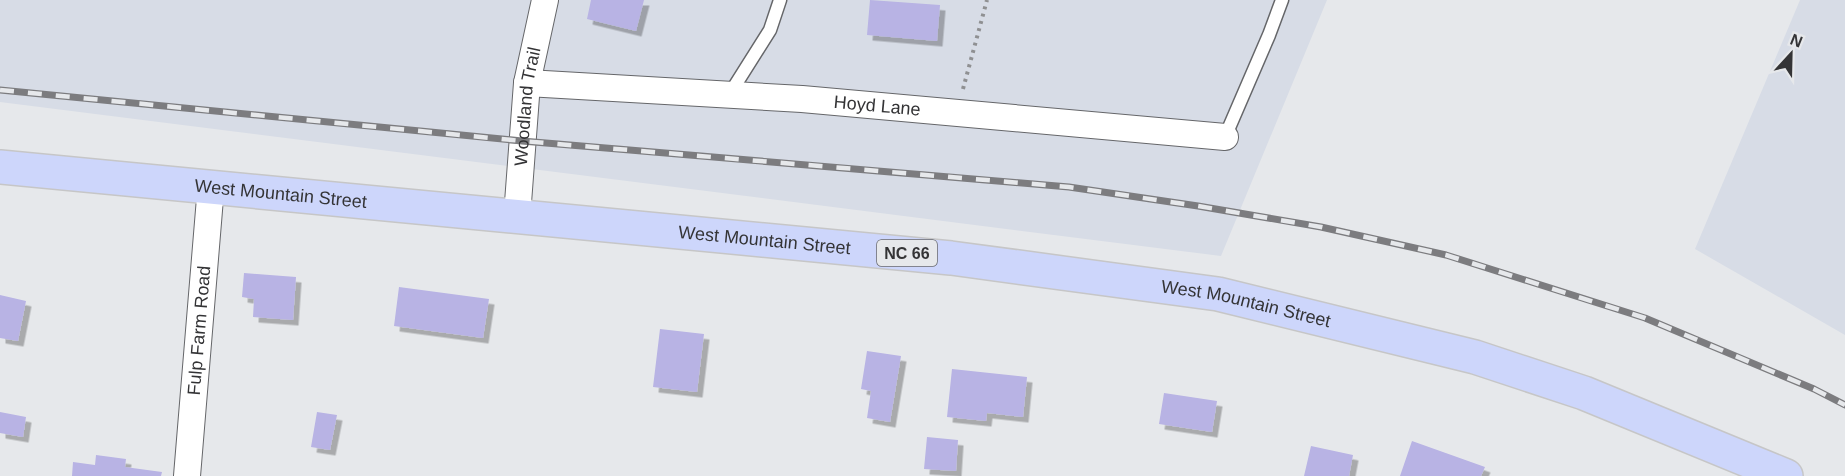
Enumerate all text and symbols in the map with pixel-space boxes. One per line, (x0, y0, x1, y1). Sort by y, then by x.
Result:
north arrow (1761, 24, 1821, 84)
text: N (1788, 31, 1805, 51)
street label: Woodland Trail (511, 45, 545, 167)
street label: Hoyd Lane (833, 92, 922, 120)
street label: West Mountain Street (194, 176, 368, 212)
street label: West Mountain Street (677, 222, 852, 258)
road number: NC 66 (877, 240, 937, 266)
street label: Fulp Farm Road (184, 265, 214, 396)
street label: West Mountain Street (1160, 276, 1333, 331)

